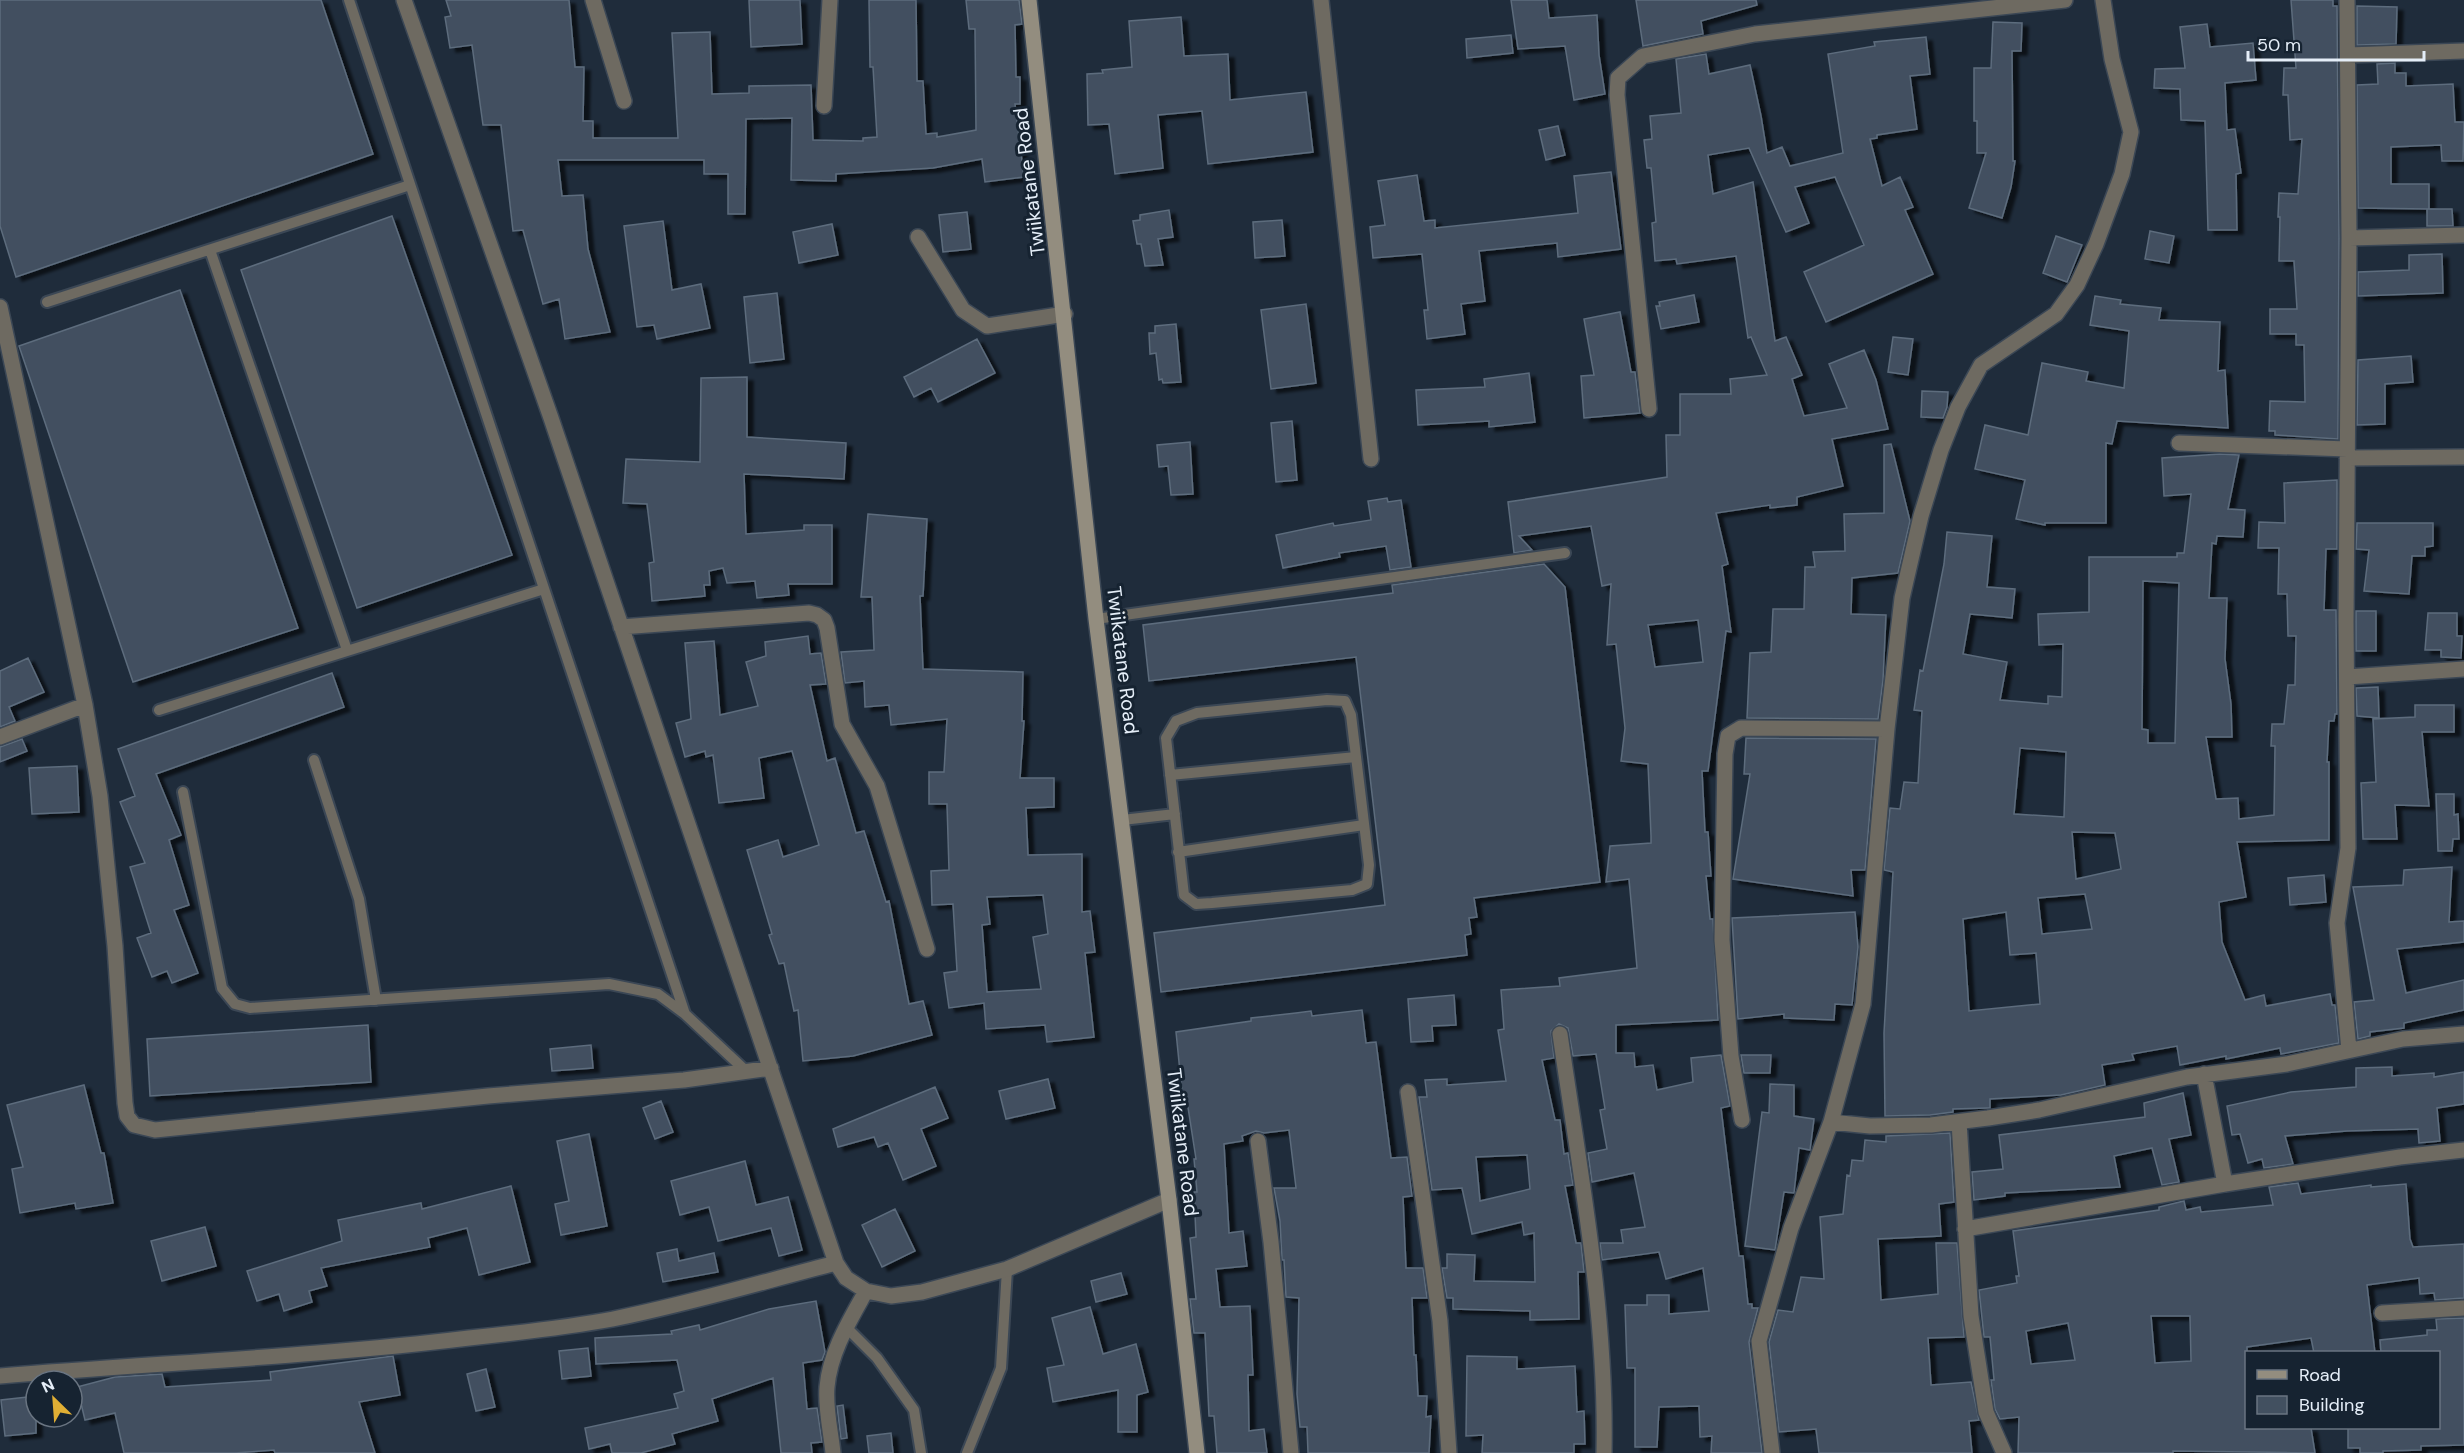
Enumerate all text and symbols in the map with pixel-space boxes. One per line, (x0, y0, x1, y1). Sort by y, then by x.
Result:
scale bar (2248, 24, 2424, 62)
text: 50 m (2257, 33, 2301, 57)
street label: Twiikatane Road (1007, 106, 1051, 258)
street label: Twiikatane Road (1101, 584, 1145, 736)
street label: Twiikatane Road (1161, 1066, 1205, 1218)
legend (2245, 1351, 2440, 1429)
text: Road (2299, 1363, 2341, 1387)
north arrow (24, 1369, 84, 1429)
text: N (38, 1374, 58, 1398)
text: Building (2299, 1393, 2364, 1417)

